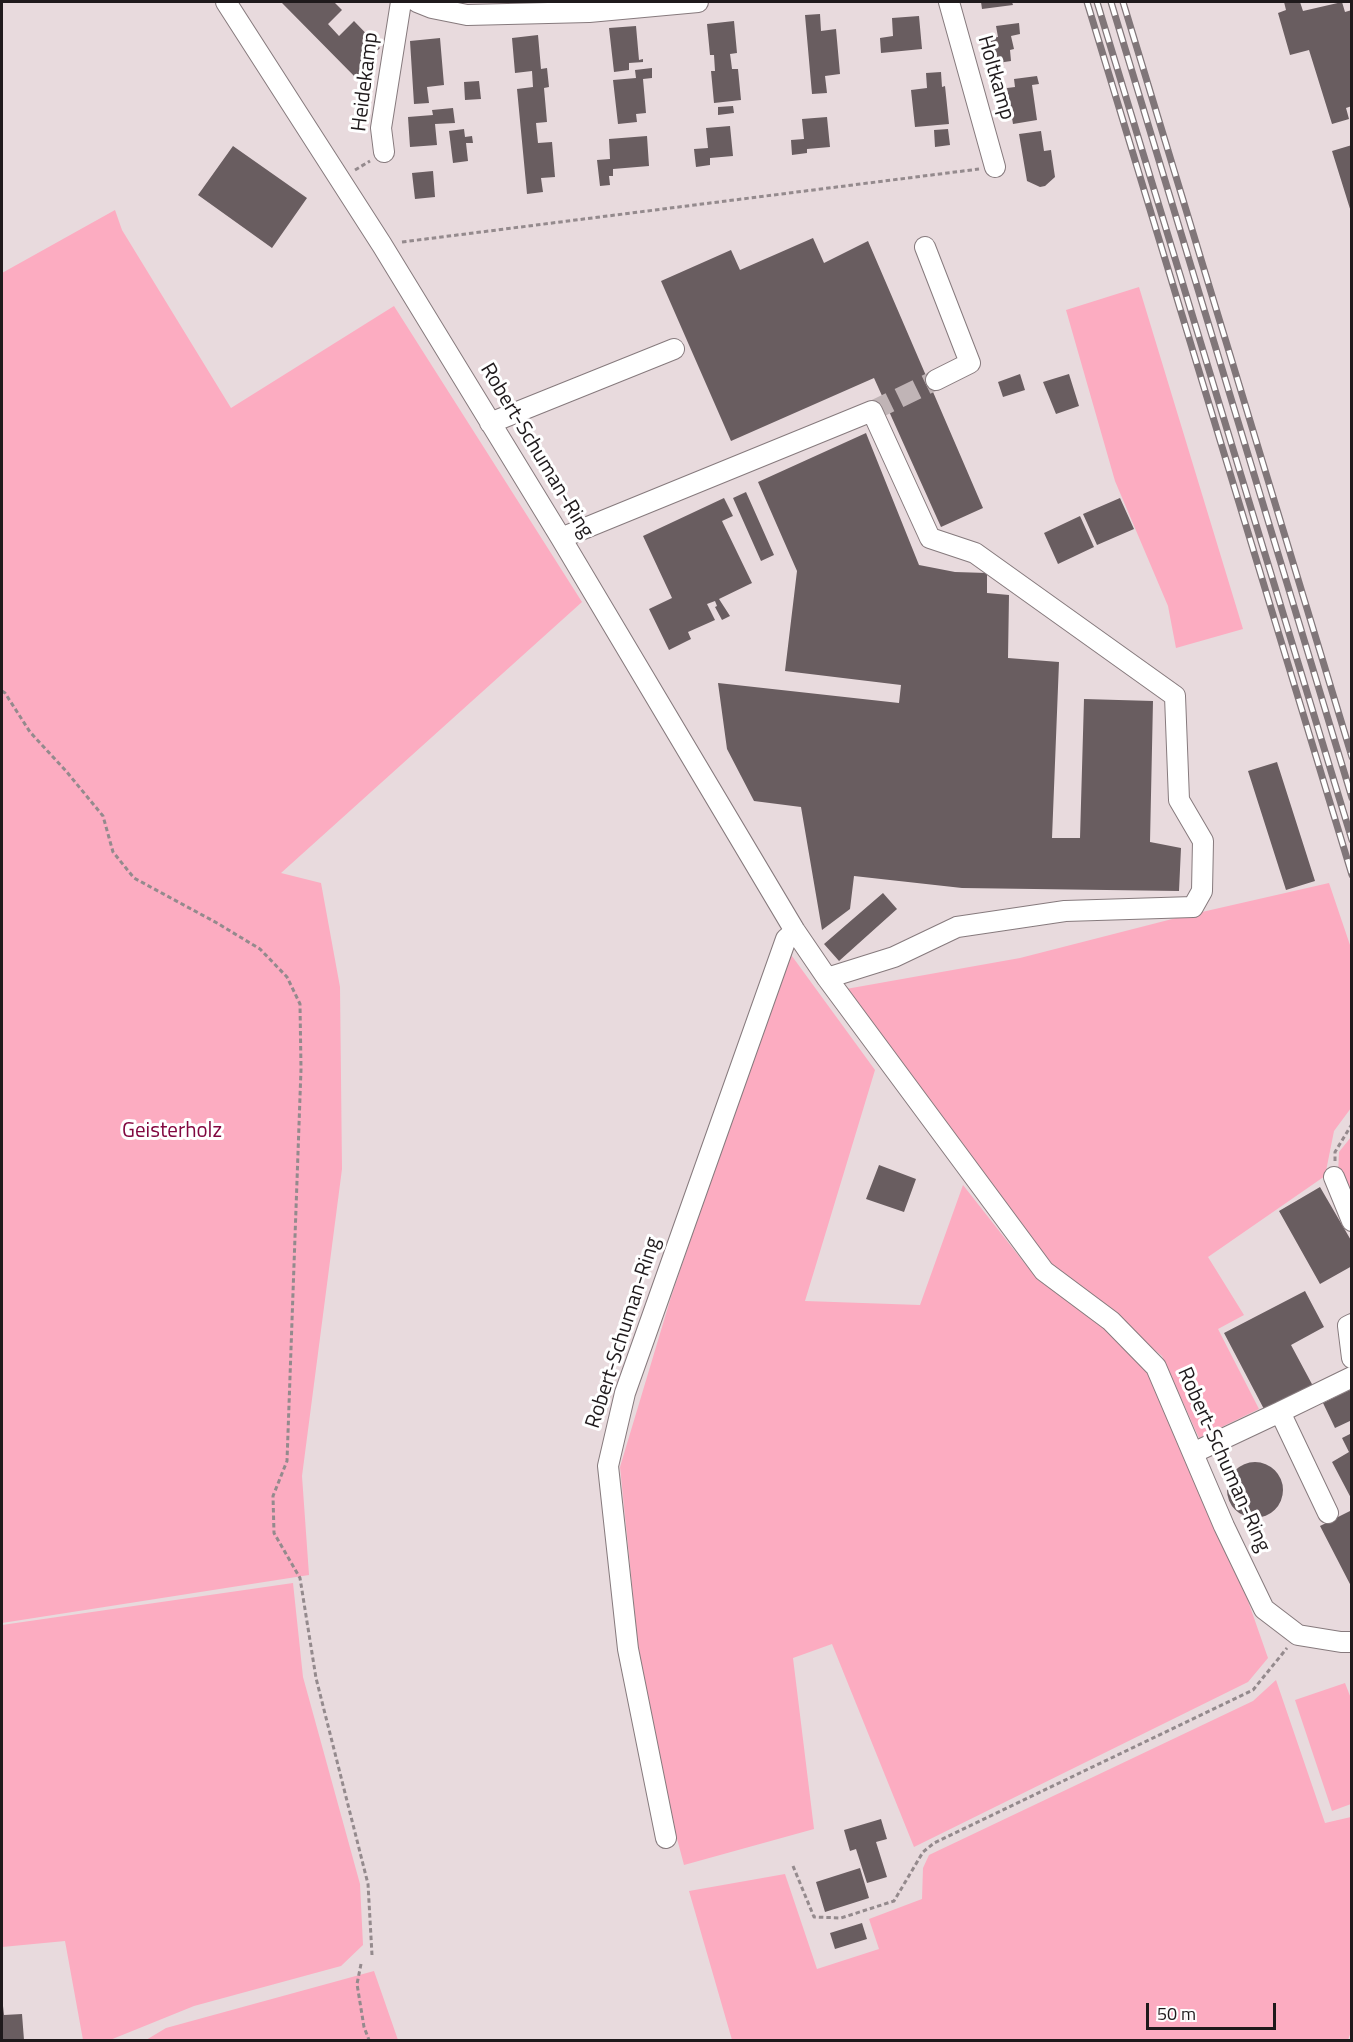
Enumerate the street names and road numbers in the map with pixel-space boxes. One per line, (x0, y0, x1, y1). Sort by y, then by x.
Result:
street label: Heidekamp (347, 31, 385, 133)
street label: Holtkamp (971, 33, 1019, 123)
street label: Robert-Schuman-Ring (474, 359, 598, 543)
street label: Robert-Schuman-Ring (581, 1234, 667, 1432)
street label: Robert-Schuman-Ring (1171, 1364, 1275, 1556)

